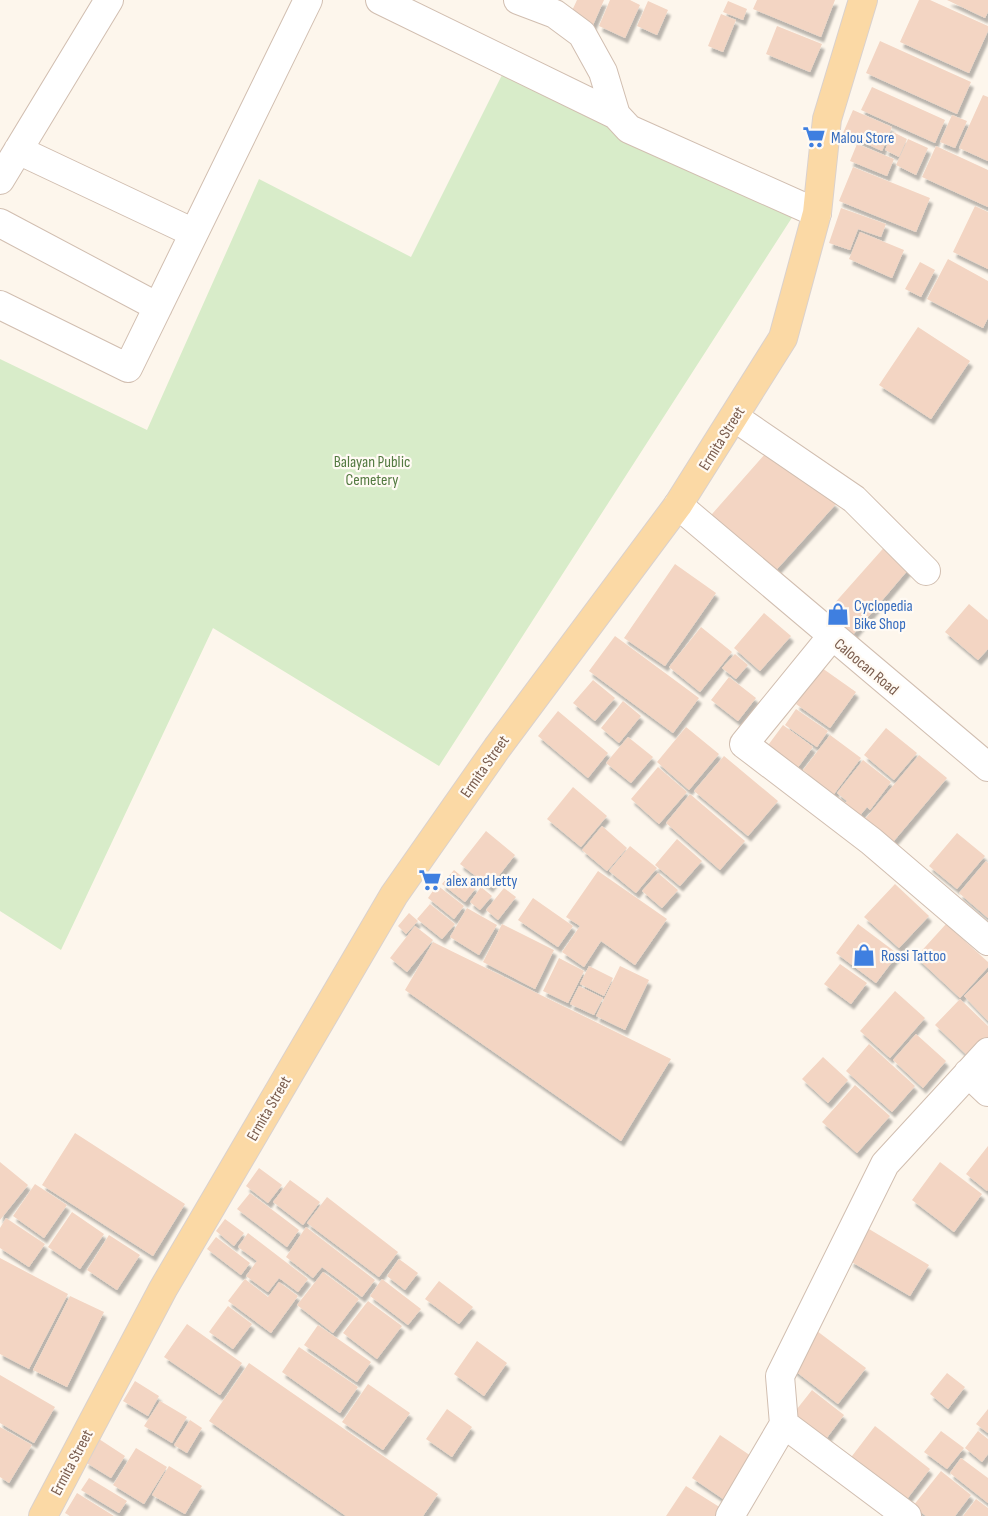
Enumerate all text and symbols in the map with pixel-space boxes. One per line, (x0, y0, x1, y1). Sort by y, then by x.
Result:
supermarket icon: Malou Store (801, 124, 827, 150)
place label: Malou Store (831, 129, 895, 148)
street label: Ermita Street (695, 403, 749, 474)
park label: Balayan Public Cemetery (334, 453, 410, 490)
place label: Cyclopedia Bike Shop (854, 597, 913, 634)
shop icon: Cyclopedia Bike Shop (825, 601, 851, 627)
street label: Caloocan Road (830, 635, 902, 700)
street label: Ermita Street (457, 732, 514, 802)
supermarket icon: alex and letty (417, 867, 443, 893)
place label: alex and letty (446, 872, 518, 891)
shop icon: Rossi Tattoo (851, 942, 877, 968)
place label: Rossi Tattoo (881, 947, 946, 966)
street label: Ermita Street (243, 1073, 296, 1145)
street label: Ermita Street (47, 1426, 98, 1499)

